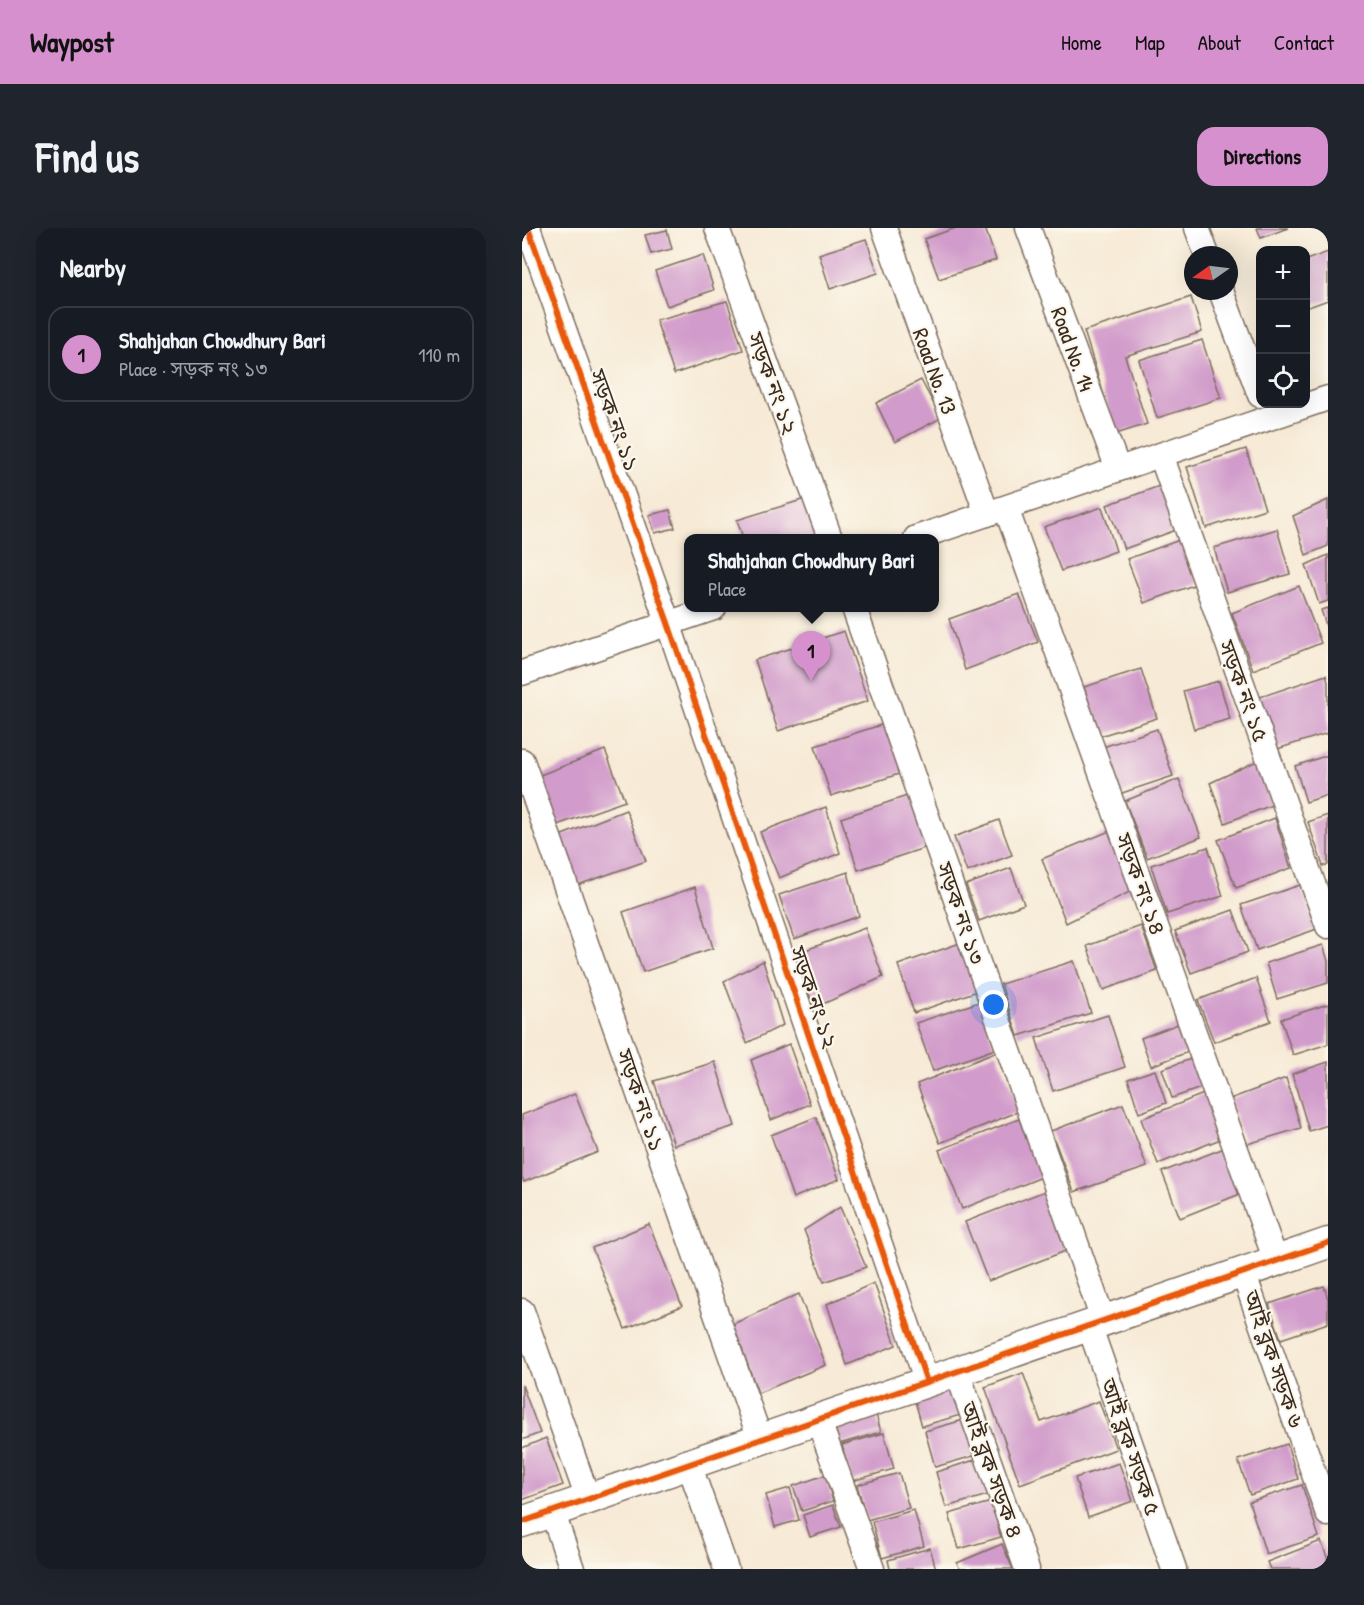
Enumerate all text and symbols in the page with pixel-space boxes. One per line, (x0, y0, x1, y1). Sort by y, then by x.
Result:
text: Waypost (30, 23, 114, 61)
text: Home (1061, 28, 1102, 57)
text: Map (1135, 28, 1165, 57)
text: About (1198, 28, 1241, 57)
text: Contact (1274, 28, 1334, 57)
button: Directions (1197, 127, 1328, 186)
text: Find us (36, 128, 139, 185)
north arrow (1184, 246, 1238, 300)
map controls (1256, 246, 1310, 408)
button: + (1256, 246, 1310, 300)
text: Nearby (60, 250, 126, 285)
button: − (1256, 300, 1310, 354)
street label: Road No. 14 (1044, 303, 1102, 395)
street label: Road No. 13 (906, 324, 964, 418)
text: Shahjahan Chowdhury Bari (119, 325, 326, 355)
street label: সড়ক নং ১২ (740, 327, 805, 438)
text: 1 (78, 341, 85, 368)
text: 110 m (418, 341, 460, 368)
button: locate (1256, 354, 1310, 408)
text: Place · সড়ক নং ১৩ (119, 355, 267, 382)
street label: সড়ক নং ১১ (582, 364, 647, 475)
popup (684, 534, 939, 612)
text: Shahjahan Chowdhury Bari (708, 545, 915, 575)
text: Place (708, 575, 747, 602)
pin: 1 (792, 632, 830, 681)
street label: সড়ক নং ১৫ (1211, 635, 1276, 746)
street label: সড়ক নং ১৪ (1108, 828, 1173, 939)
street label: সড়ক নং ১৩ (929, 857, 992, 968)
street label: সড়ক নং ১২ (782, 941, 845, 1052)
your location (979, 990, 1008, 1019)
street label: সড়ক নং ১১ (609, 1044, 672, 1155)
street label: আই ব্লক সড়ক ৬ (1236, 1285, 1311, 1432)
street label: আই ব্লক সড়ক ৫ (1093, 1373, 1168, 1520)
street label: আই ব্লক সড়ক ৪ (953, 1397, 1031, 1542)

